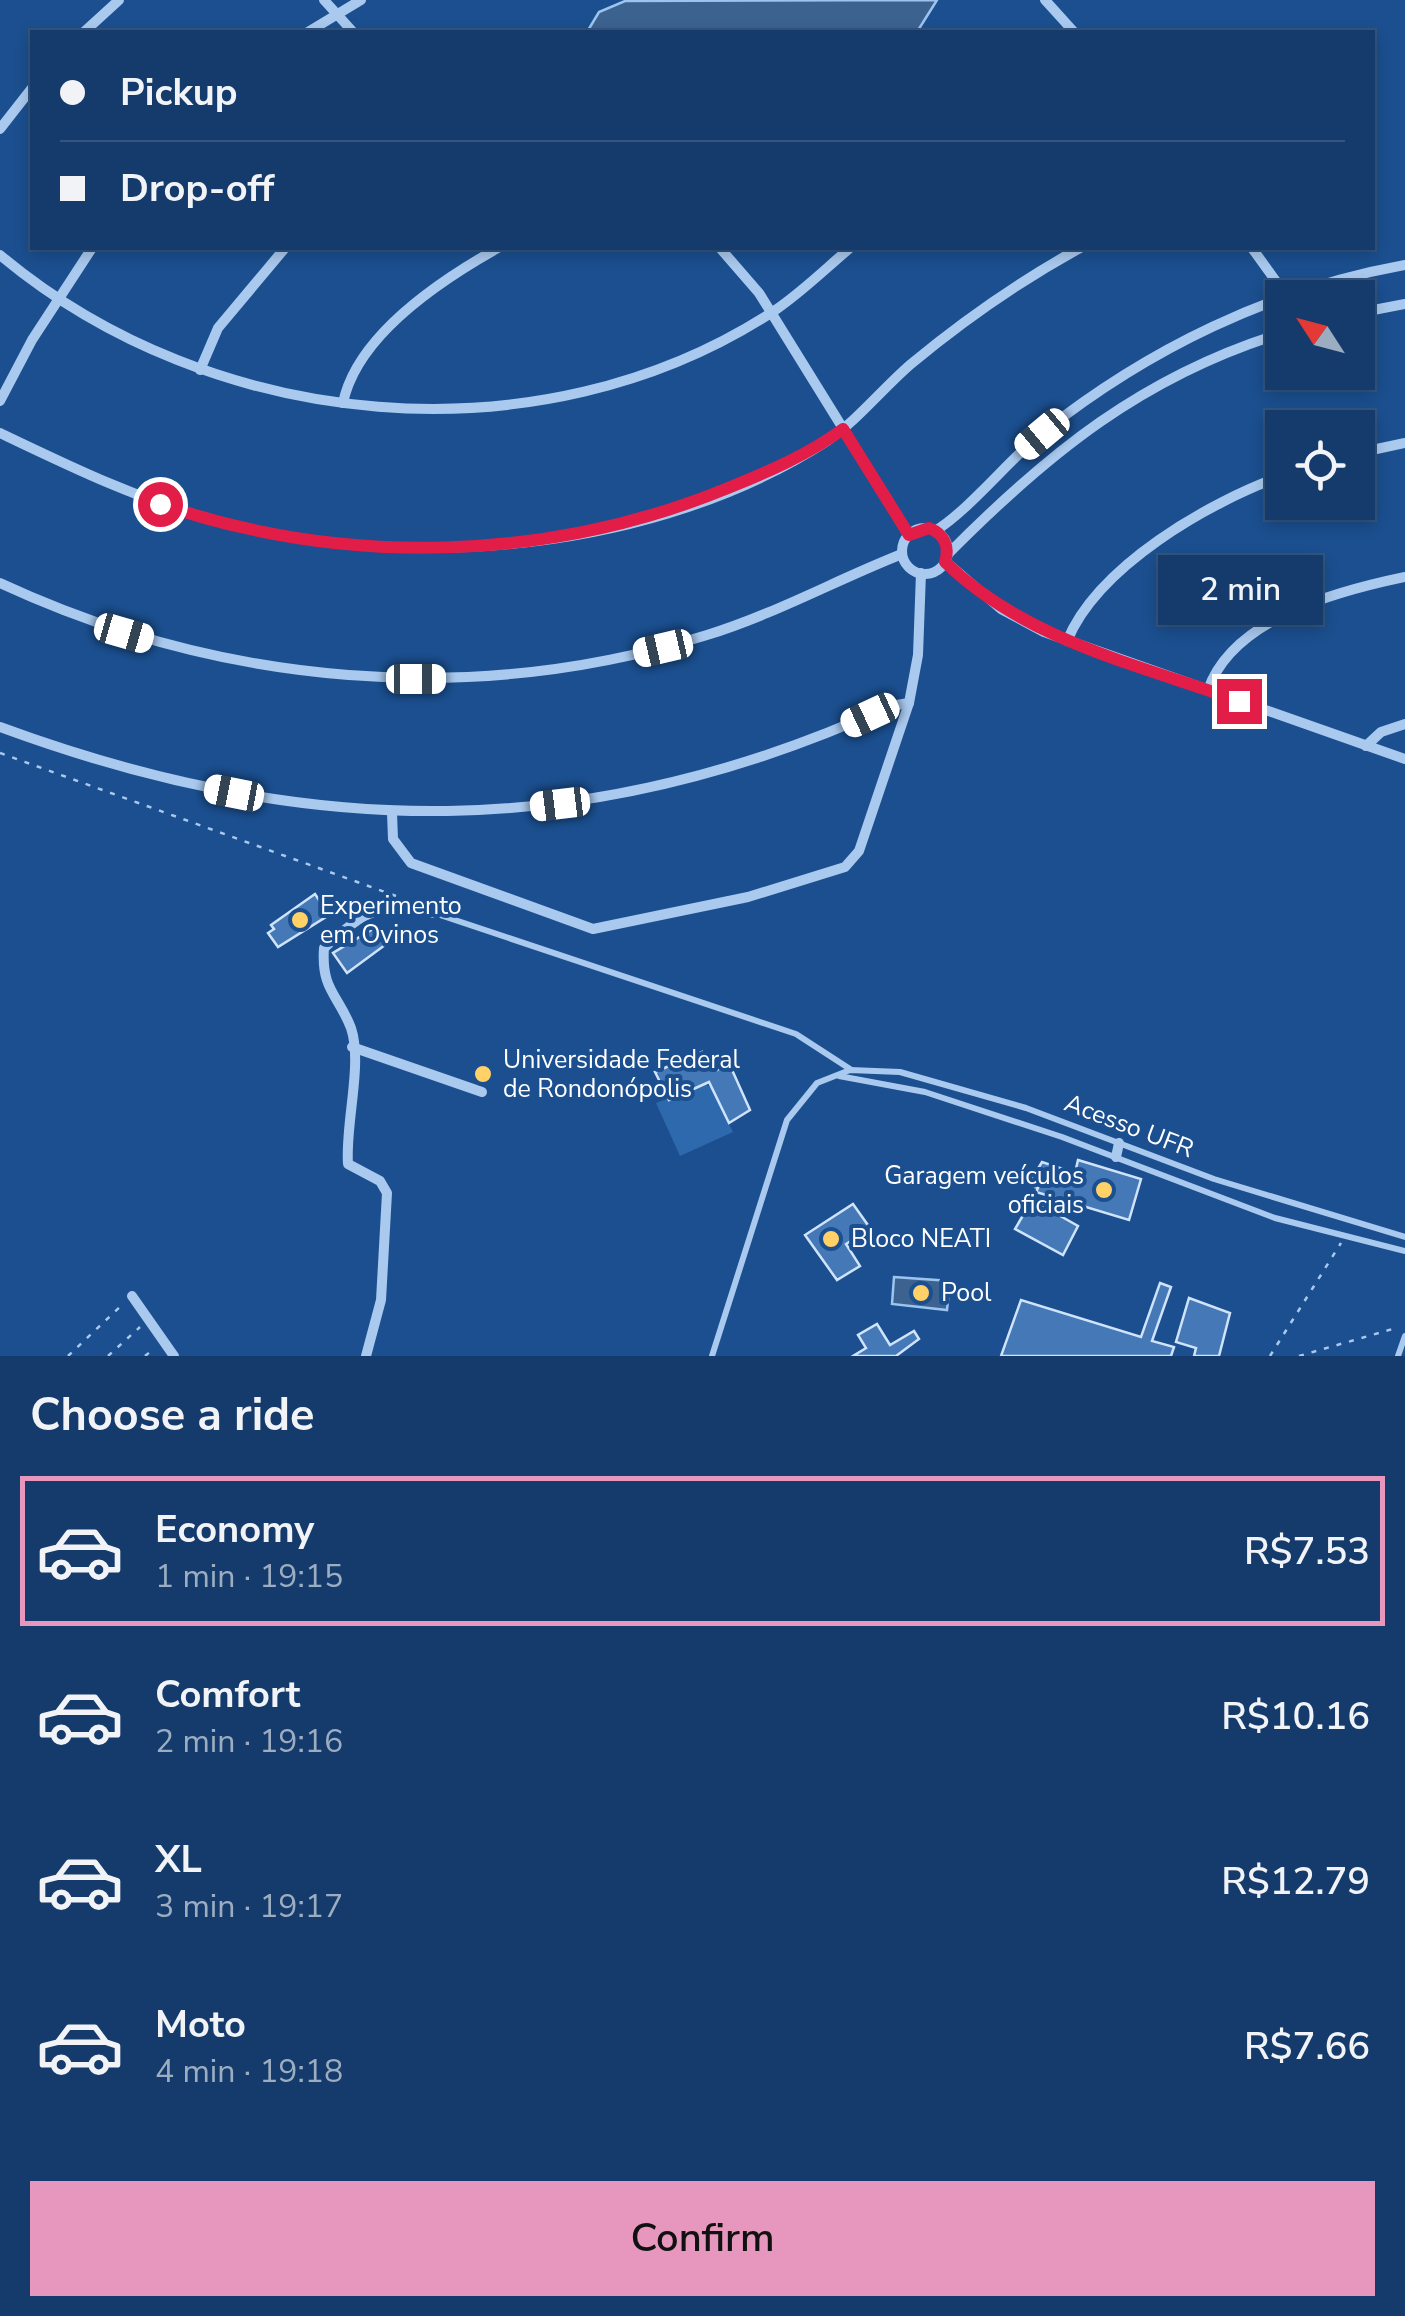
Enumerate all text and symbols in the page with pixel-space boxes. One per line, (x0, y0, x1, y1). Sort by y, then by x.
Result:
text: Pickup (120, 67, 238, 118)
text: Drop-off (120, 163, 274, 214)
north arrow (1265, 280, 1375, 390)
map controls (1265, 280, 1375, 520)
car (1009, 403, 1075, 465)
button: locate (1265, 410, 1375, 520)
route start (138, 482, 183, 527)
callout: 2 min (1156, 556, 1322, 626)
text: 2 min (1200, 568, 1281, 611)
car (91, 610, 157, 656)
car (630, 627, 696, 669)
car (386, 664, 446, 694)
route end (1217, 679, 1262, 724)
car (836, 689, 904, 741)
car (202, 773, 266, 813)
car (528, 785, 592, 823)
place label: Experimento em Ovinos (320, 889, 462, 952)
marker: Experimento em Ovinos (289, 909, 311, 931)
place label: Universidade Federal de Rondonópolis (503, 1043, 740, 1106)
marker: Universidade Federal de Rondonópolis (472, 1063, 494, 1085)
street label: Acesso UFR (1060, 1086, 1199, 1166)
place label: Garagem veículos oficiais (884, 1159, 1084, 1222)
marker: Garagem veículos oficiais (1093, 1179, 1115, 1201)
place label: Bloco NEATI (851, 1222, 991, 1256)
marker: Bloco NEATI (820, 1228, 842, 1250)
place label: Pool (941, 1276, 992, 1310)
marker: Pool (910, 1282, 932, 1304)
text: Choose a ride (30, 1385, 315, 1446)
text: Economy (155, 1504, 314, 1555)
icon: car (35, 1506, 125, 1596)
text: R$7.53 (1244, 1526, 1370, 1577)
text: 1 min · 19:15 (155, 1555, 343, 1598)
text: Comfort (155, 1669, 300, 1720)
icon: car (35, 1671, 125, 1761)
text: R$10.16 (1221, 1691, 1370, 1742)
text: 2 min · 19:16 (155, 1720, 343, 1763)
text: XL (155, 1834, 202, 1885)
icon: car (35, 1836, 125, 1926)
text: R$12.79 (1221, 1856, 1370, 1907)
text: 3 min · 19:17 (155, 1885, 343, 1928)
text: Moto (155, 1999, 246, 2050)
icon: car (35, 2001, 125, 2091)
text: R$7.66 (1244, 2021, 1370, 2072)
text: 4 min · 19:18 (155, 2050, 343, 2093)
button: Confirm (30, 2181, 1375, 2296)

